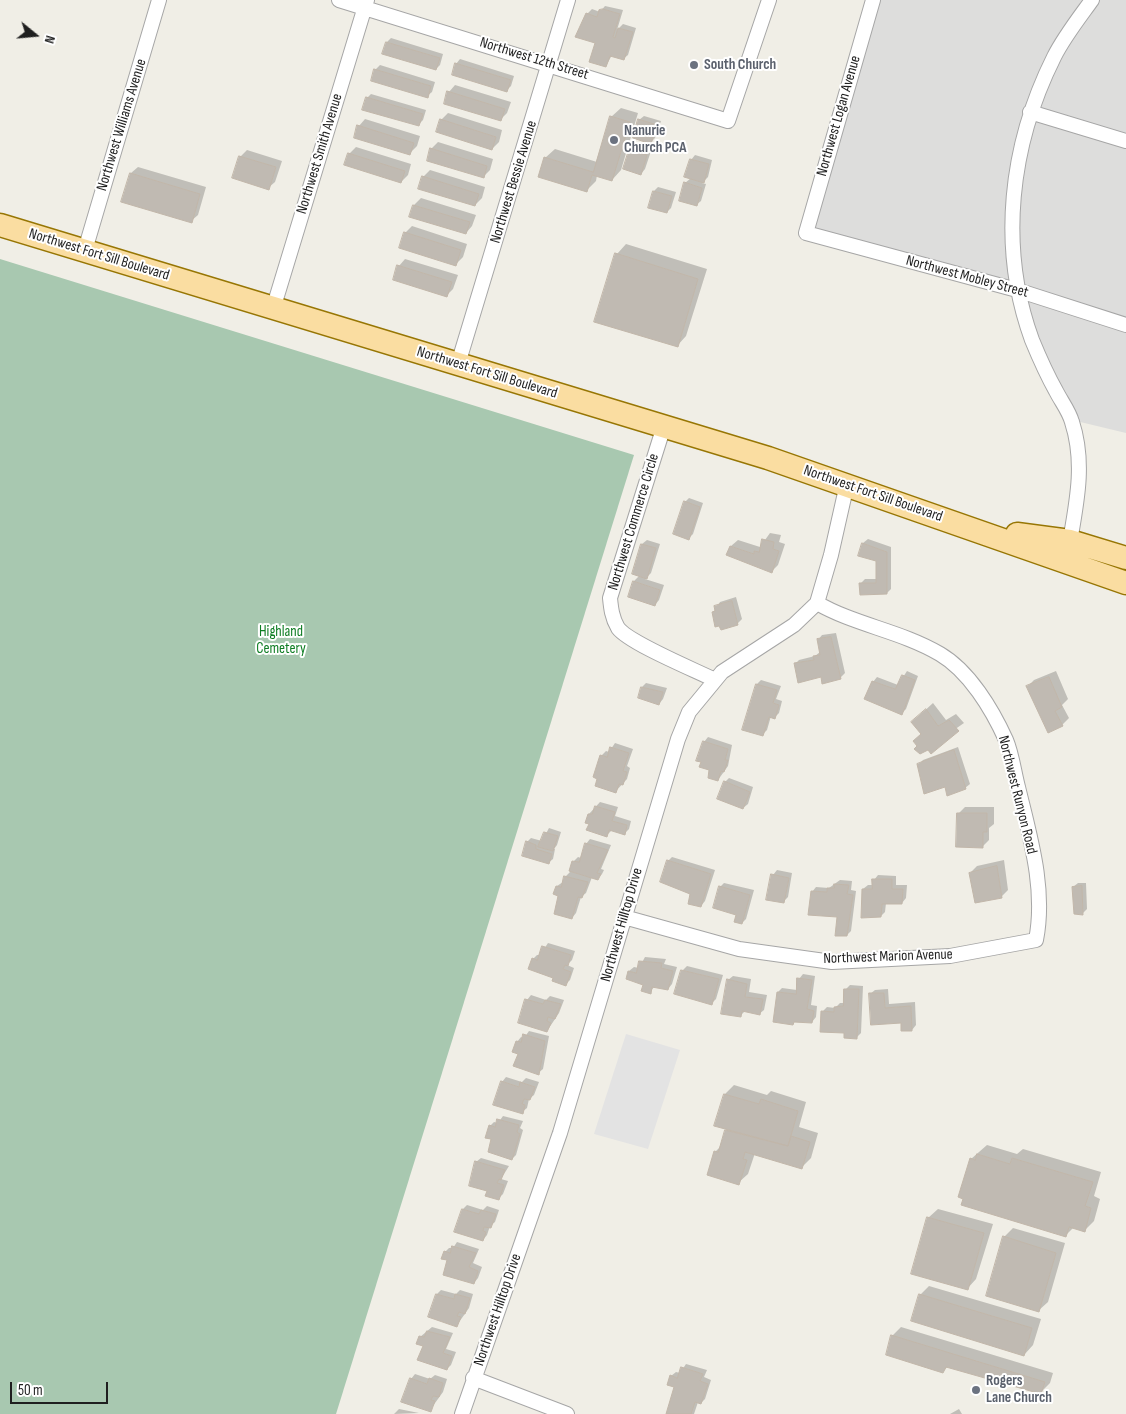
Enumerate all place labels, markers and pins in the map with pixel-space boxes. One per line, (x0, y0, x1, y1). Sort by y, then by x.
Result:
place label: South Church (704, 56, 776, 74)
marker: South Church (688, 59, 700, 71)
place label: Nanurie Church PCA (624, 122, 686, 157)
marker: Nanurie Church PCA (608, 134, 620, 146)
place label: Rogers Lane Church (986, 1372, 1052, 1407)
marker: Rogers Lane Church (970, 1384, 982, 1396)

